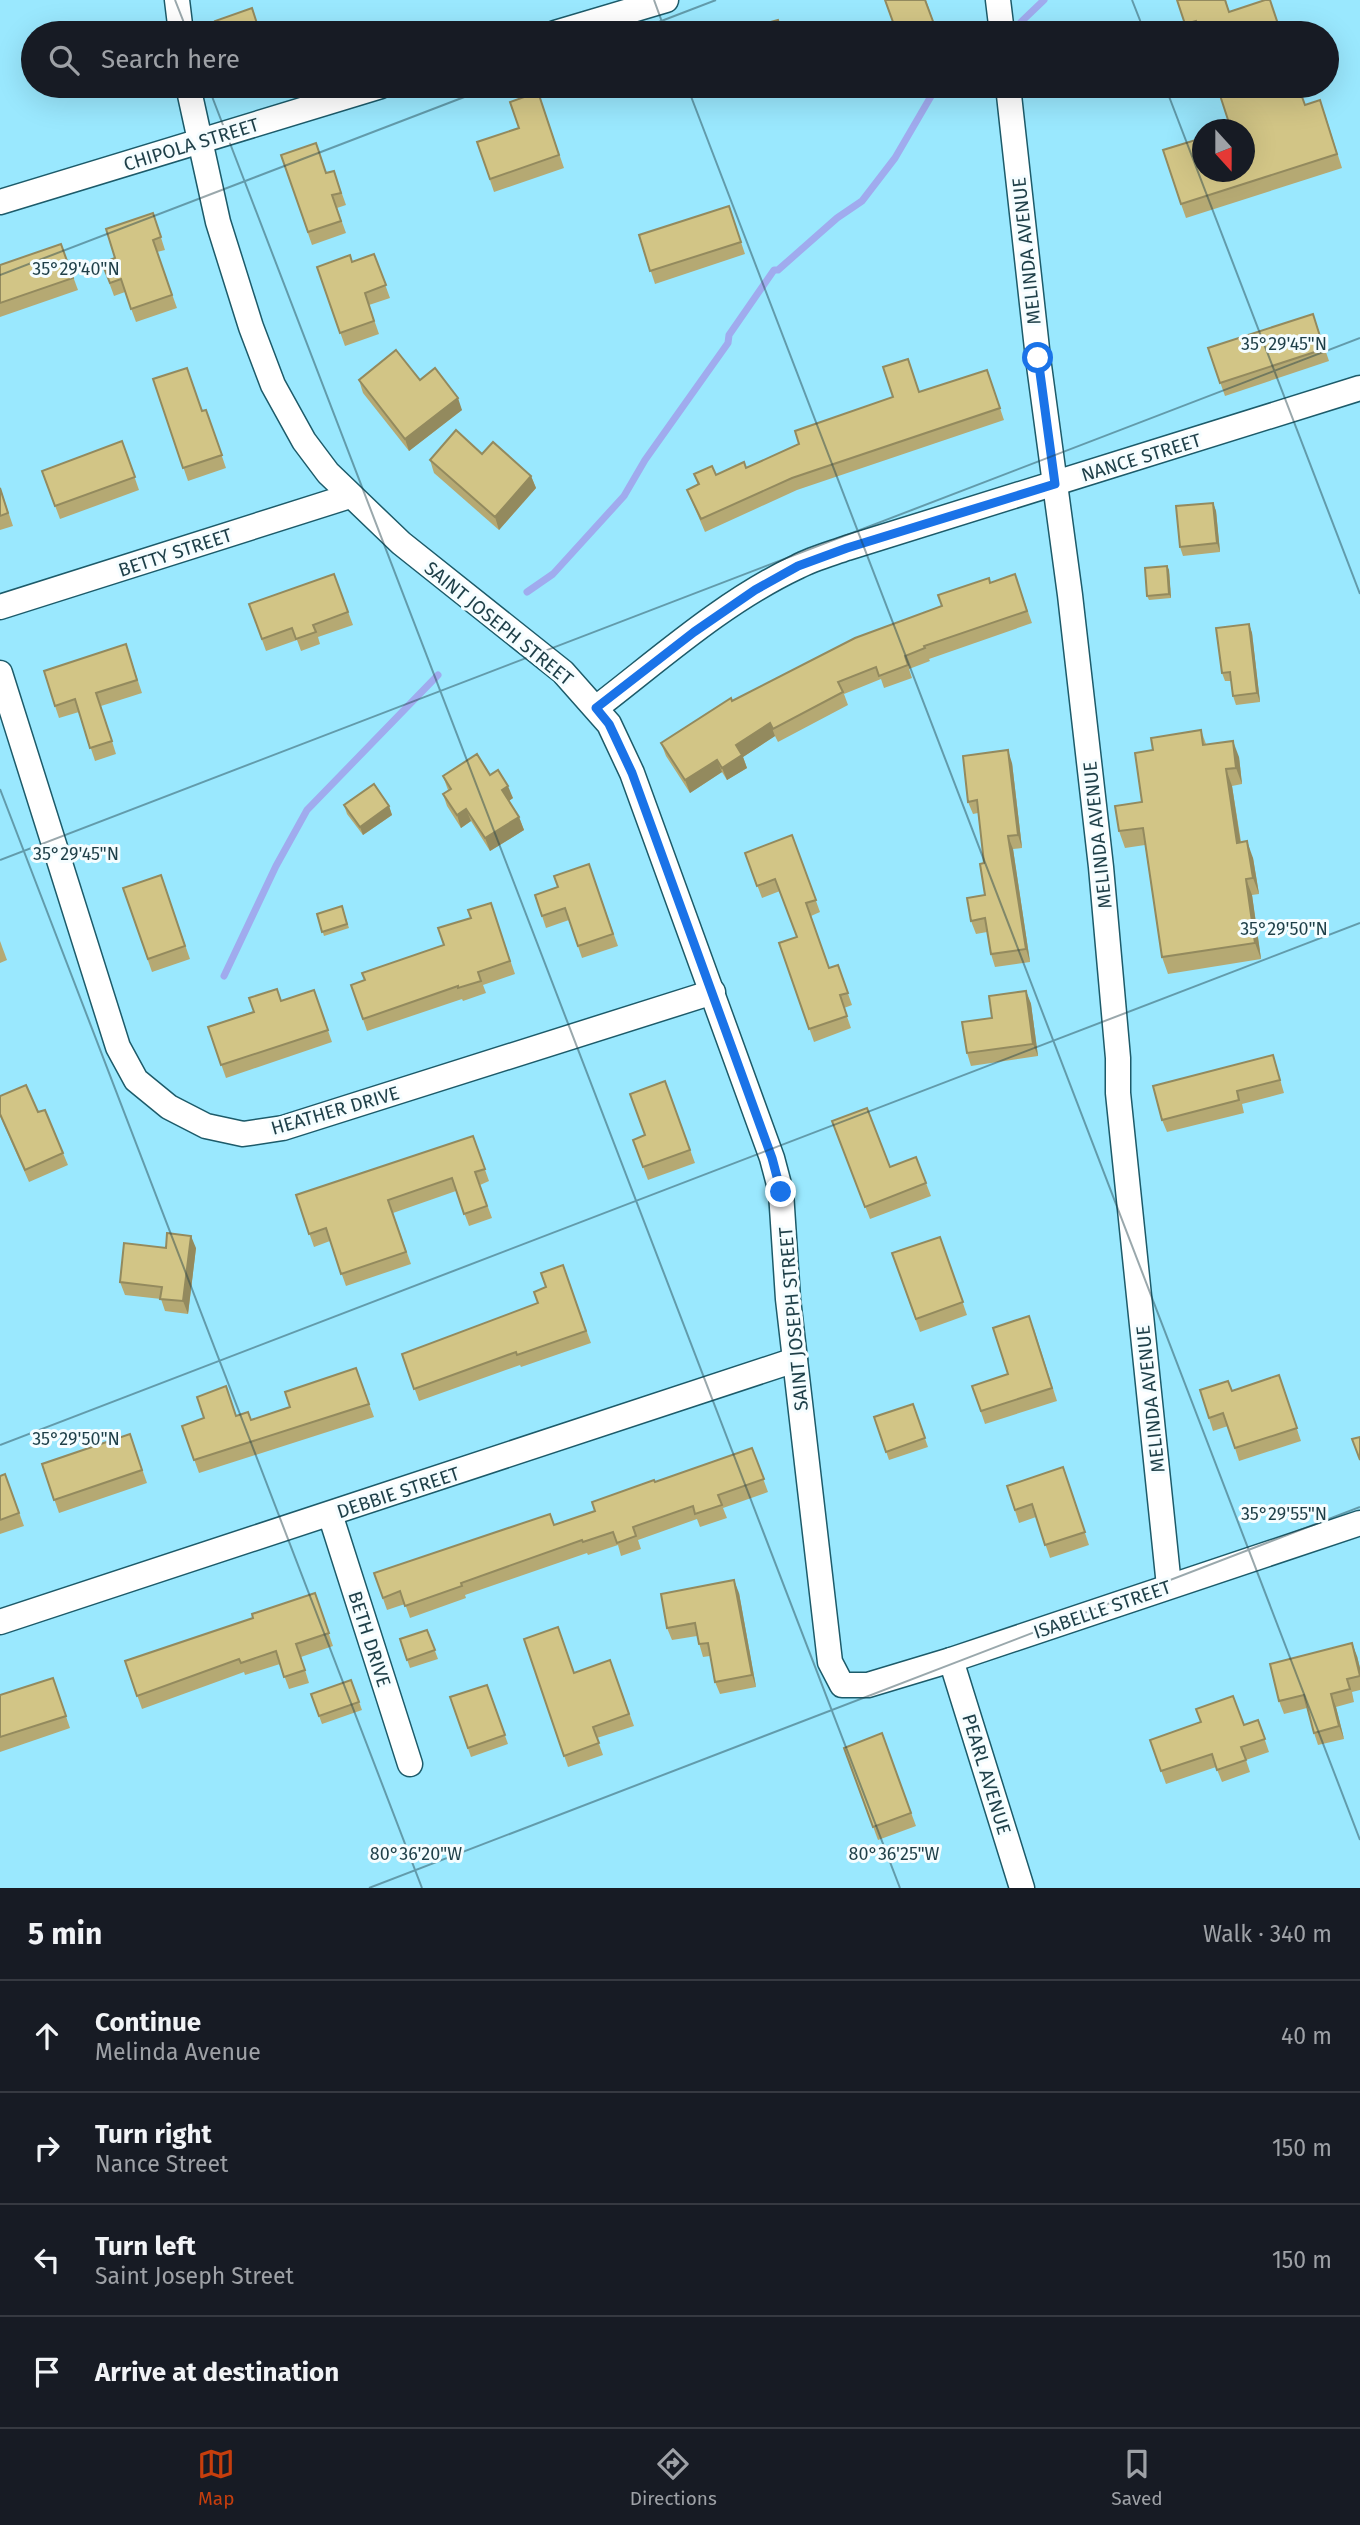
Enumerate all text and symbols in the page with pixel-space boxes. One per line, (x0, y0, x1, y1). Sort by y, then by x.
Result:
search box (21, 21, 1339, 98)
icon: search (45, 41, 83, 79)
text: Search here (101, 44, 240, 75)
street label: CHIPOLA STREET (121, 113, 262, 176)
north arrow (1192, 119, 1255, 182)
street label: MELINDA AVENUE (1007, 176, 1046, 326)
text: 35°29'40"N (32, 258, 120, 280)
text: 35°29'45"N (1241, 333, 1327, 355)
route start (1022, 342, 1053, 373)
street label: NANCE STREET (1078, 428, 1204, 487)
street label: BETTY STREET (115, 523, 235, 582)
street label: SAINT JOSEPH STREET (420, 556, 578, 690)
street label: MELINDA AVENUE (1078, 760, 1117, 910)
text: 35°29'45"N (33, 843, 119, 865)
text: 35°29'50"N (1240, 918, 1328, 940)
street label: HEATHER DRIVE (268, 1081, 402, 1140)
route end (765, 1176, 796, 1207)
street label: SAINT JOSEPH STREET (774, 1226, 813, 1412)
street label: MELINDA AVENUE (1131, 1324, 1170, 1474)
text: 35°29'50"N (32, 1428, 120, 1450)
street label: DEBBIE STREET (334, 1462, 463, 1523)
text: 35°29'55"N (1241, 1503, 1327, 1525)
street label: ISABELLE STREET (1030, 1575, 1174, 1644)
street label: BETH DRIVE (343, 1588, 396, 1690)
street label: PEARL AVENUE (957, 1711, 1016, 1837)
text: 80°36'20"W (370, 1843, 462, 1865)
text: 80°36'25"W (849, 1843, 940, 1865)
text: 5 min (28, 1916, 102, 1952)
text: Walk · 340 m (1203, 1920, 1332, 1948)
text: Continue (95, 2007, 201, 2038)
icon: ahead (28, 2017, 66, 2055)
text: 40 m (1281, 2022, 1332, 2050)
text: Melinda Avenue (95, 2038, 261, 2066)
text: Turn right (95, 2119, 212, 2150)
icon: right (28, 2129, 66, 2167)
text: 150 m (1272, 2134, 1332, 2162)
text: Nance Street (95, 2150, 228, 2178)
text: Turn left (95, 2231, 196, 2262)
icon: left (28, 2241, 66, 2279)
text: 150 m (1272, 2246, 1332, 2274)
text: Saint Joseph Street (95, 2262, 294, 2290)
icon: arrive (28, 2353, 66, 2391)
text: Arrive at destination (95, 2357, 339, 2388)
tab: Map (197, 2445, 235, 2510)
tab: Directions (630, 2445, 717, 2510)
tab: Saved (1111, 2445, 1163, 2510)

